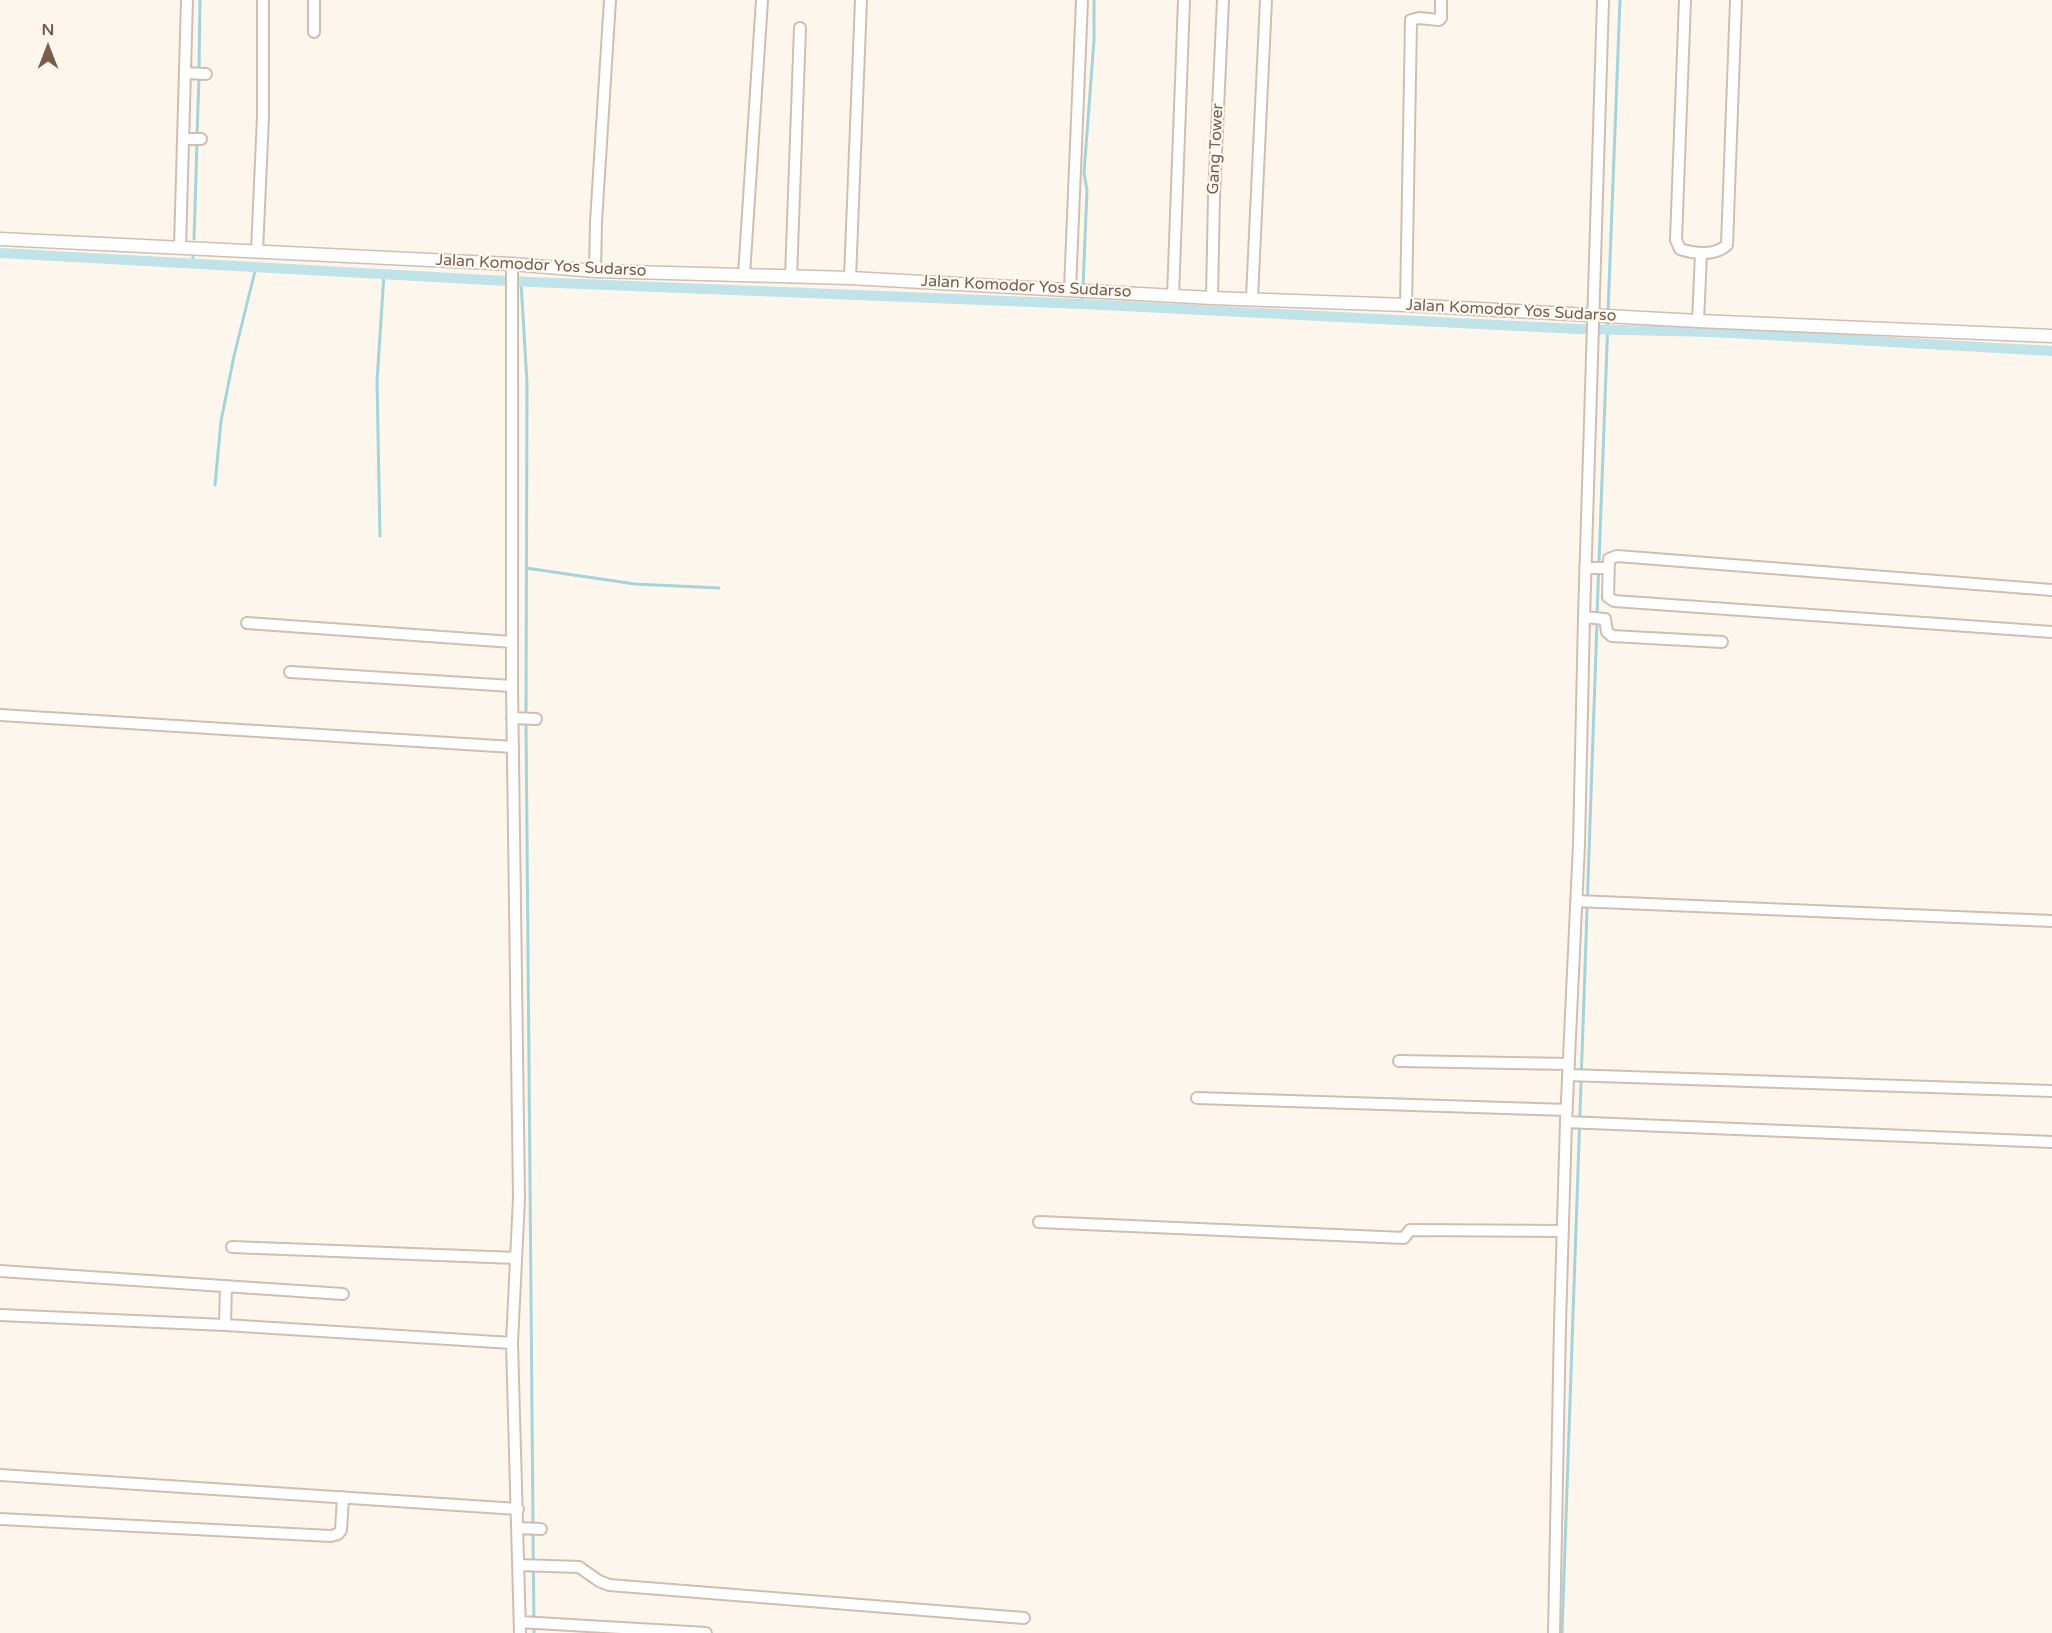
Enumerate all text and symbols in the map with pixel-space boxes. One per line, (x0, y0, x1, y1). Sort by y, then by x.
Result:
north arrow (18, 18, 78, 78)
text: N (42, 20, 54, 40)
street label: Gang Tower (1204, 103, 1228, 195)
street label: Jalan Komodor Yos Sudarso (435, 251, 647, 281)
street label: Jalan Komodor Yos Sudarso (920, 272, 1132, 302)
street label: Jalan Komodor Yos Sudarso (1405, 296, 1617, 326)

